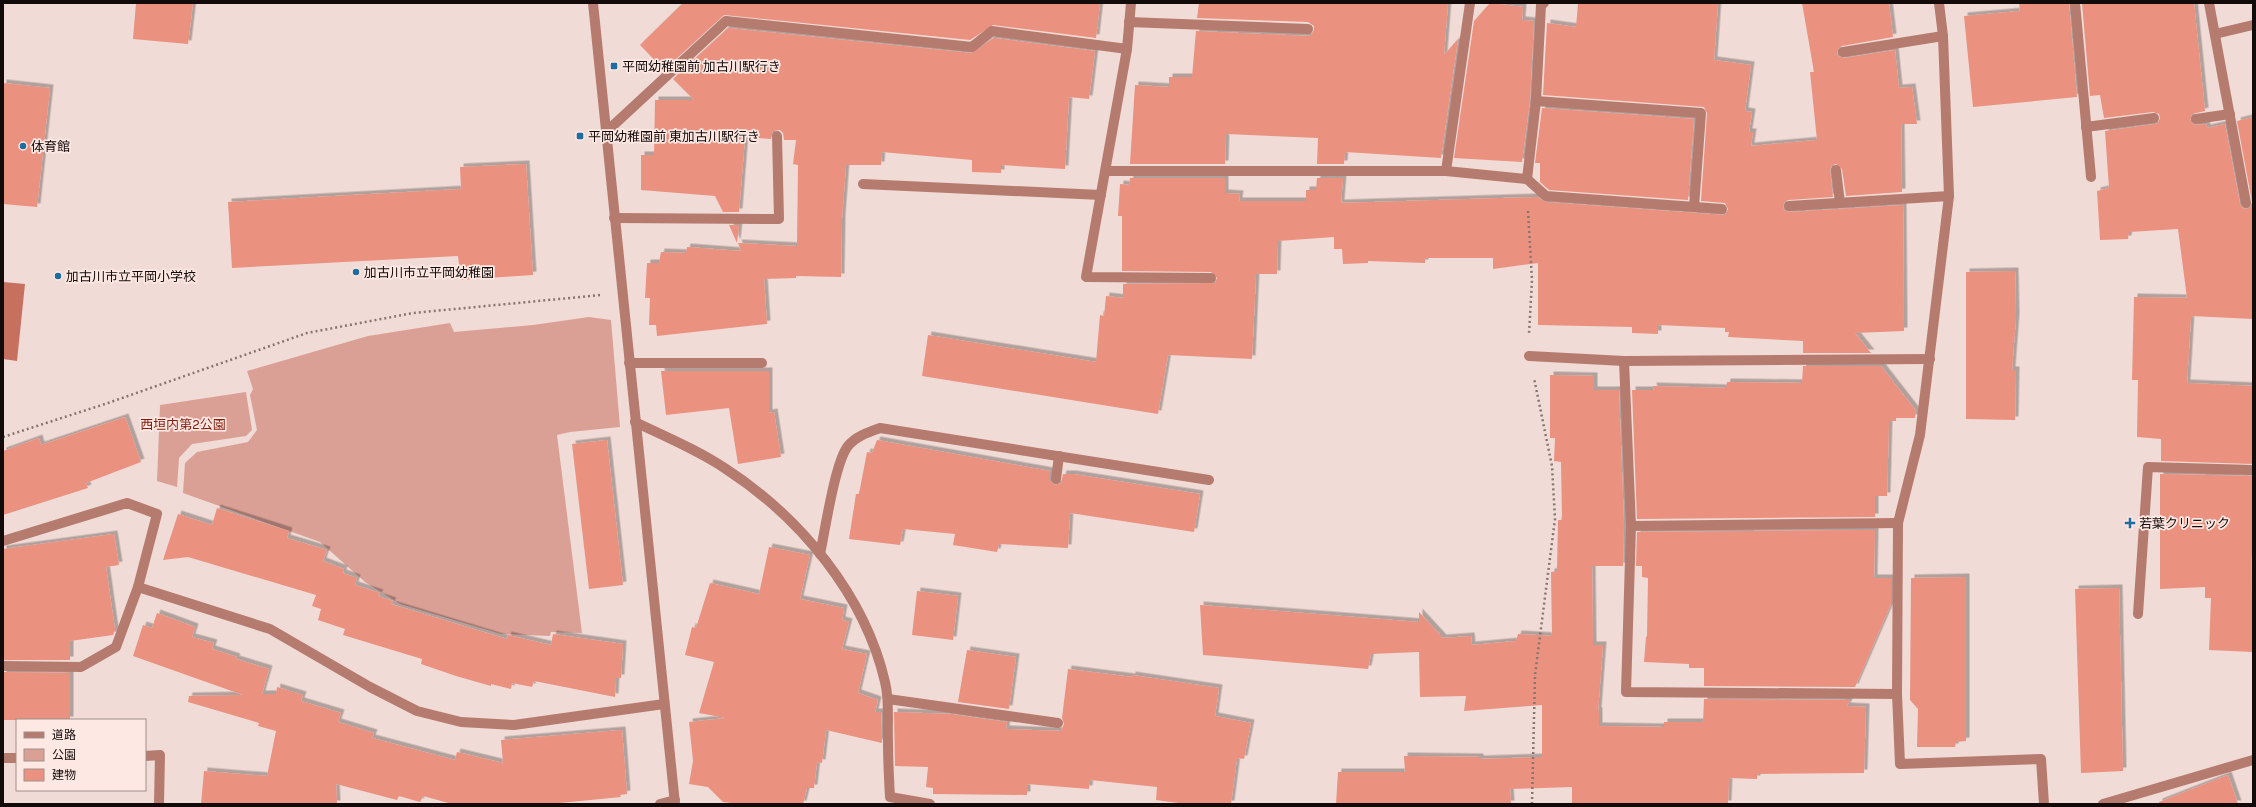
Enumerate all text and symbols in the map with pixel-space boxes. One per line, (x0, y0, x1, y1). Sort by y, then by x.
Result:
place label: 平岡幼稚園前 加古川駅行き (622, 59, 781, 74)
marker: 平岡幼稚園前 加古川駅行き (609, 61, 619, 71)
place label: 平岡幼稚園前 東加古川駅行き (588, 129, 760, 144)
marker: 平岡幼稚園前 東加古川駅行き (575, 131, 585, 141)
place label: 体育館 (31, 139, 70, 154)
marker: 体育館 (18, 141, 28, 151)
place label: 加古川市立平岡幼稚園 (364, 265, 494, 280)
marker: 加古川市立平岡幼稚園 (351, 267, 361, 277)
place label: 加古川市立平岡小学校 (66, 269, 196, 284)
marker: 加古川市立平岡小学校 (53, 271, 63, 281)
park label: 西垣内第2公園 (140, 417, 226, 432)
place label: 若葉クリニック (2139, 516, 2230, 531)
marker: 若葉クリニック (2124, 517, 2136, 529)
legend (16, 719, 146, 791)
text: 道路 (52, 728, 76, 742)
text: 公園 (52, 748, 76, 762)
text: 建物 (52, 768, 76, 782)

